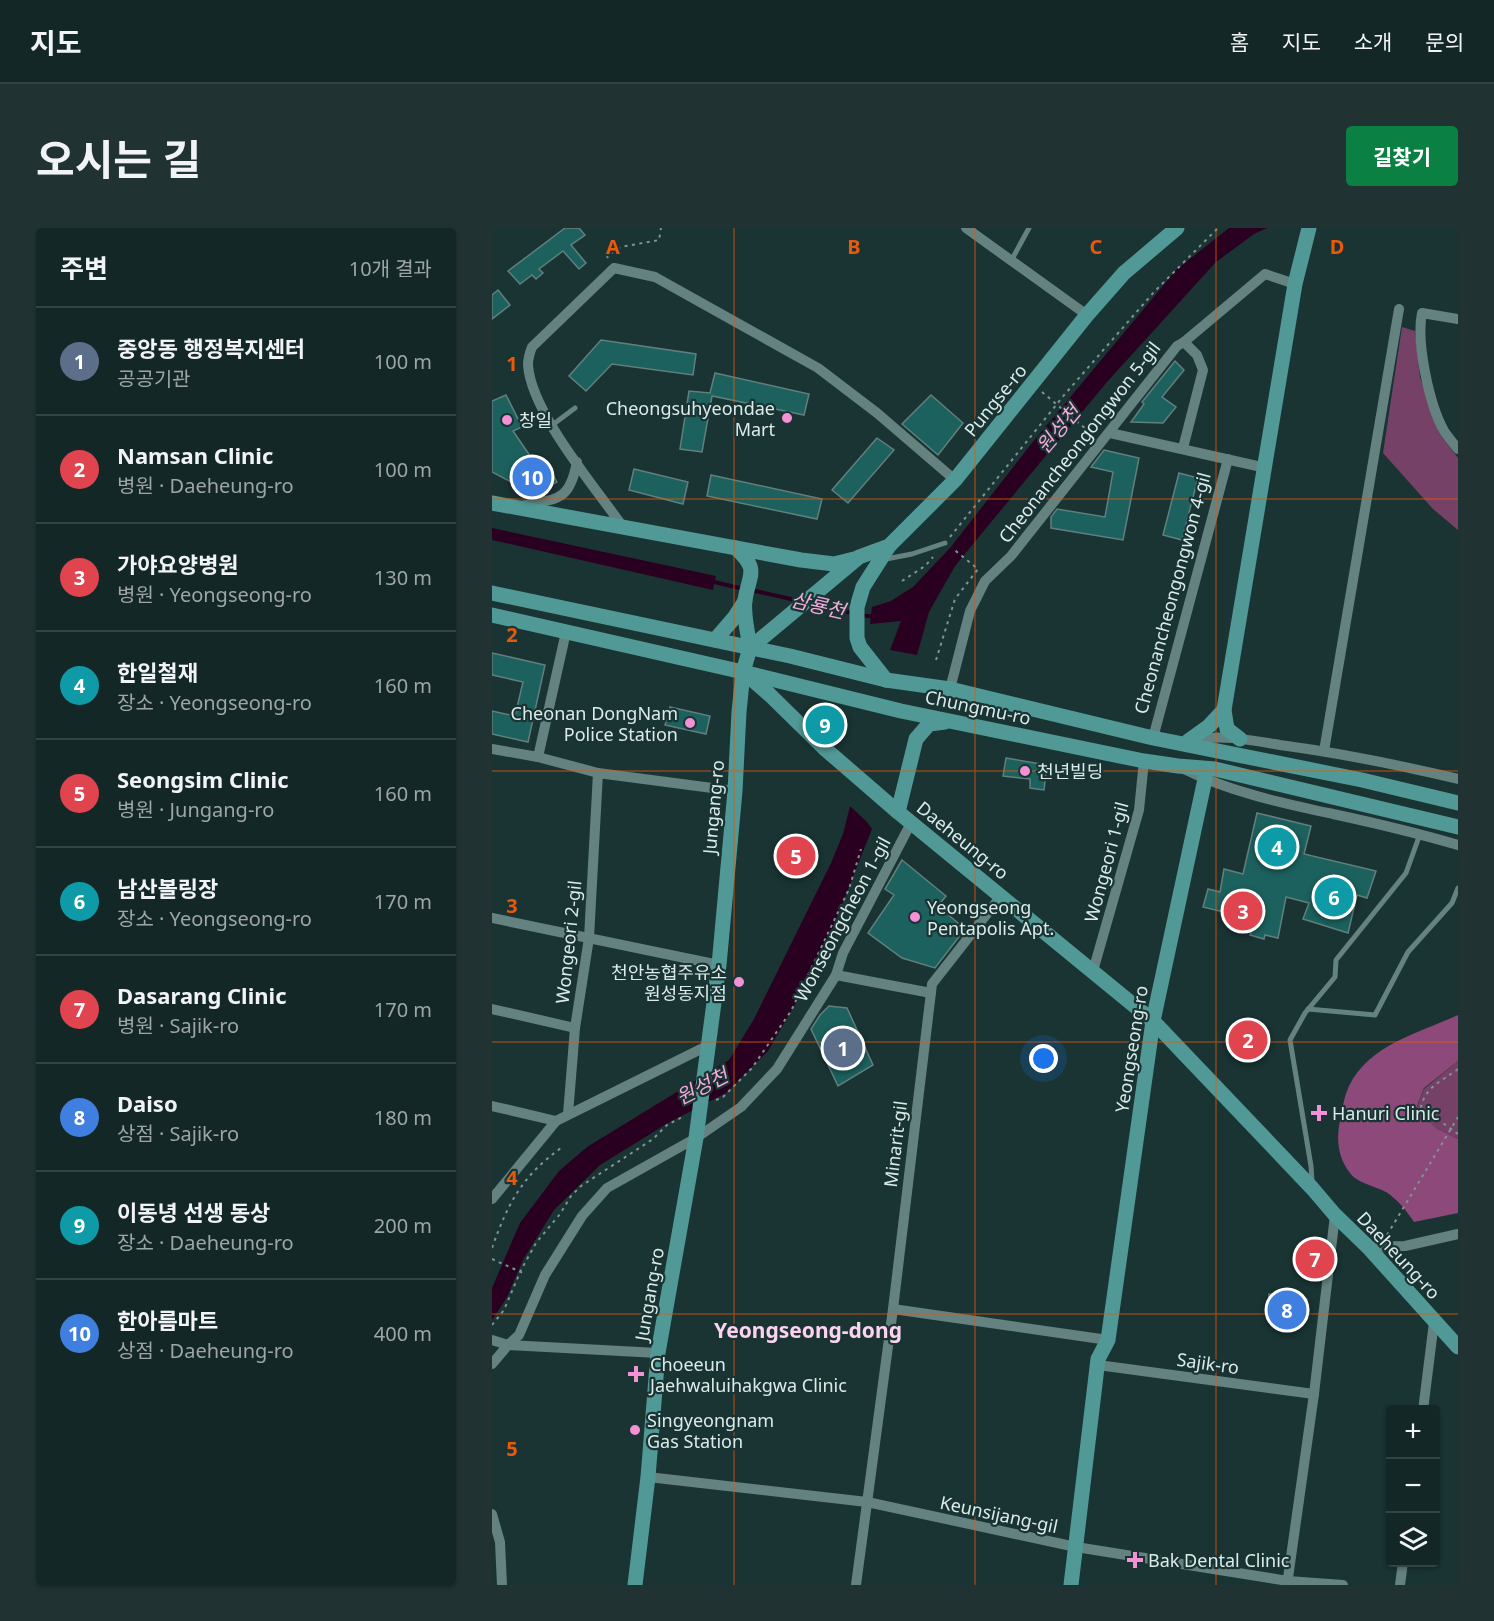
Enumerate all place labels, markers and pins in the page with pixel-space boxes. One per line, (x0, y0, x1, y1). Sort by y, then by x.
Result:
place label: Cheongsuhyeondae Mart (606, 396, 775, 441)
place label: 창일 (519, 408, 552, 432)
marker: Cheongsuhyeondae Mart (780, 411, 794, 425)
marker: 창일 (500, 413, 514, 427)
pin: 10 (512, 454, 552, 500)
place label: Cheonan DongNam Police Station (511, 701, 678, 746)
pin: 9 (806, 702, 844, 748)
marker: Cheonan DongNam Police Station (683, 716, 697, 730)
place label: 천년빌딩 (1037, 759, 1103, 783)
marker: 천년빌딩 (1018, 764, 1032, 778)
pin: 4 (1258, 824, 1296, 870)
pin: 5 (776, 834, 816, 878)
pin: 6 (1314, 874, 1354, 920)
pin: 3 (1224, 888, 1263, 934)
place label: Yeongseong Pentapolis Apt. (927, 895, 1054, 940)
marker: Yeongseong Pentapolis Apt. (908, 910, 922, 924)
place label: 천안농협주유소 원성동지점 (611, 960, 727, 1005)
marker: 천안농협주유소 원성동지점 (732, 975, 746, 989)
pin: 2 (1228, 1018, 1268, 1062)
pin: 1 (824, 1026, 862, 1070)
place label: Hanuri Clinic (1332, 1101, 1440, 1125)
marker: Hanuri Clinic (1310, 1104, 1328, 1122)
pin: 7 (1296, 1236, 1334, 1282)
pin: 8 (1268, 1288, 1306, 1332)
place label: Choeeun Jaehwaluihakgwa Clinic (648, 1352, 847, 1397)
marker: Choeeun Jaehwaluihakgwa Clinic (627, 1365, 645, 1383)
place label: Singyeongnam Gas Station (647, 1408, 774, 1453)
marker: Singyeongnam Gas Station (628, 1423, 642, 1437)
place label: Bak Dental Clinic (1148, 1548, 1290, 1572)
marker: Bak Dental Clinic (1126, 1551, 1144, 1569)

